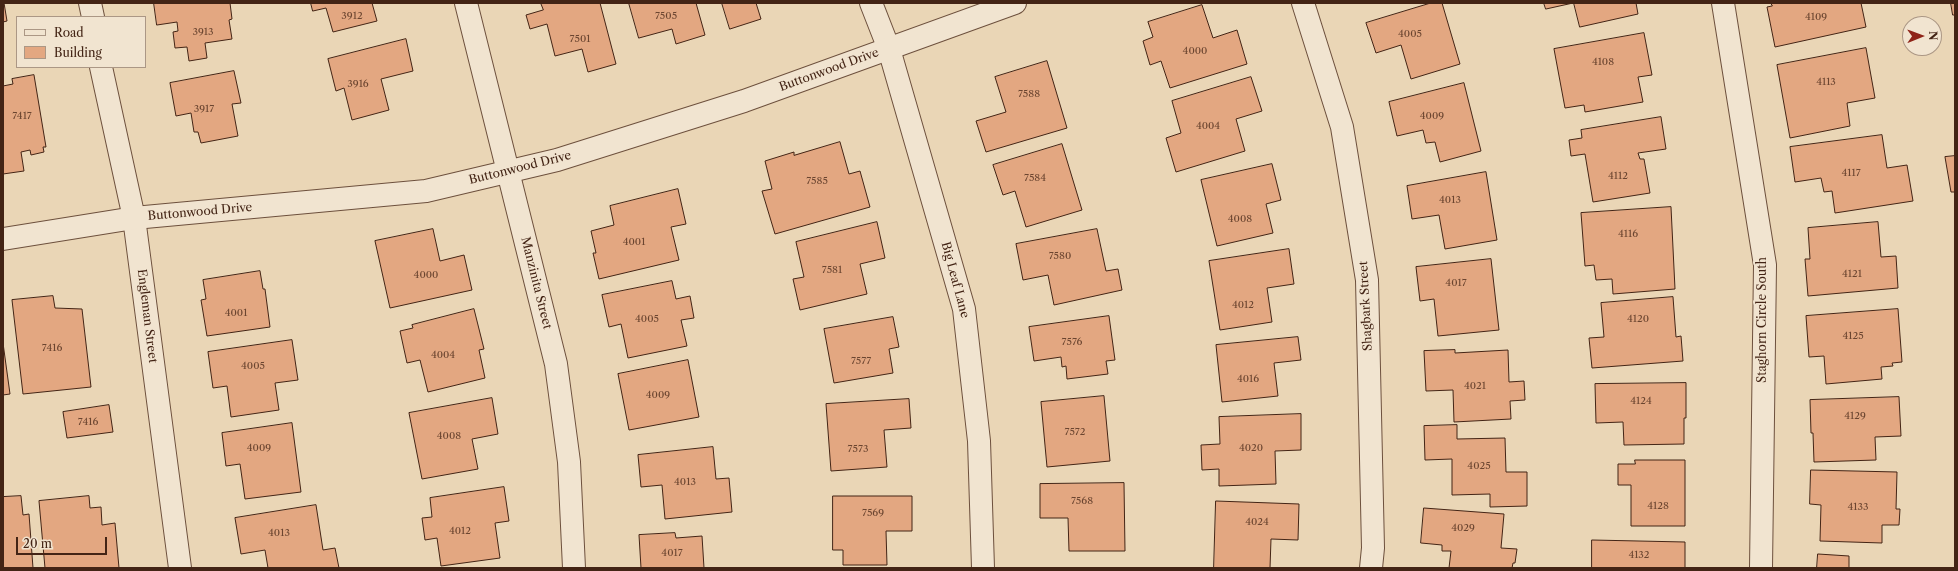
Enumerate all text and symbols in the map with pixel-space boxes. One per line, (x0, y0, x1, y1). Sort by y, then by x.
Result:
house number: 3912 (341, 10, 363, 22)
house number: 7505 (655, 10, 677, 22)
house number: 4109 (1805, 11, 1827, 23)
legend (16, 16, 146, 68)
north arrow (1902, 16, 1942, 56)
text: Road (54, 25, 84, 40)
house number: 3913 (192, 26, 214, 38)
house number: 4005 (1398, 28, 1422, 40)
text: N (1926, 31, 1940, 41)
house number: 7501 (570, 33, 590, 45)
text: Building (54, 45, 102, 60)
street label: Buttonwood Drive (777, 45, 881, 95)
house number: 4000 (1183, 45, 1207, 57)
house number: 4108 (1592, 56, 1614, 68)
house number: 4113 (1816, 76, 1836, 88)
house number: 3916 (347, 78, 369, 90)
house number: 7588 (1018, 88, 1040, 100)
house number: 3917 (194, 103, 214, 115)
house number: 7417 (12, 110, 32, 122)
house number: 4009 (1420, 110, 1444, 122)
house number: 4004 (1196, 120, 1220, 132)
street label: Buttonwood Drive (467, 148, 573, 188)
house number: 4117 (1841, 167, 1861, 179)
house number: 4112 (1608, 170, 1628, 182)
house number: 7584 (1024, 172, 1046, 184)
house number: 7585 (806, 175, 828, 187)
house number: 4013 (1439, 194, 1461, 206)
street label: Buttonwood Drive (147, 200, 253, 224)
house number: 4008 (1228, 213, 1252, 225)
house number: 4116 (1618, 228, 1638, 240)
street label: Manzinita Street (518, 235, 554, 331)
house number: 4001 (623, 236, 645, 248)
street label: Big Leaf Lane (938, 240, 972, 320)
house number: 7580 (1049, 250, 1071, 262)
street label: Staghorn Circle South (1756, 257, 1770, 383)
street label: Shagbark Street (1356, 261, 1376, 351)
house number: 7581 (822, 264, 842, 276)
street label: Engleman Street (134, 268, 160, 364)
house number: 4121 (1842, 268, 1862, 280)
house number: 4000 (414, 269, 438, 281)
house number: 4017 (1445, 277, 1467, 289)
house number: 4012 (1232, 299, 1254, 311)
house number: 4001 (225, 307, 247, 319)
house number: 4005 (635, 313, 659, 325)
house number: 4120 (1627, 313, 1649, 325)
house number: 4125 (1842, 330, 1864, 342)
house number: 7576 (1062, 336, 1082, 348)
house number: 7416 (42, 342, 62, 354)
house number: 4004 (431, 349, 455, 361)
house number: 7577 (851, 355, 871, 367)
house number: 4005 (241, 360, 265, 372)
house number: 4016 (1237, 373, 1259, 385)
house number: 4021 (1464, 380, 1486, 392)
house number: 4009 (646, 389, 670, 401)
house number: 4124 (1630, 395, 1652, 407)
house number: 4129 (1844, 410, 1866, 422)
house number: 7416 (78, 416, 98, 428)
house number: 7572 (1064, 426, 1086, 438)
house number: 4008 (437, 430, 461, 442)
house number: 4009 (247, 442, 271, 454)
house number: 4020 (1239, 442, 1263, 454)
house number: 7573 (848, 443, 868, 455)
house number: 4025 (1467, 460, 1491, 472)
house number: 4013 (674, 476, 696, 488)
house number: 7568 (1071, 495, 1093, 507)
house number: 4128 (1647, 500, 1669, 512)
house number: 4133 (1848, 501, 1868, 513)
house number: 7569 (862, 507, 884, 519)
house number: 4024 (1245, 516, 1269, 528)
house number: 4029 (1451, 522, 1475, 534)
house number: 4012 (449, 525, 471, 537)
house number: 4013 (268, 527, 290, 539)
scale bar (18, 529, 109, 555)
text: 20 m (23, 536, 52, 551)
house number: 4017 (661, 547, 683, 559)
house number: 4132 (1628, 549, 1650, 561)

